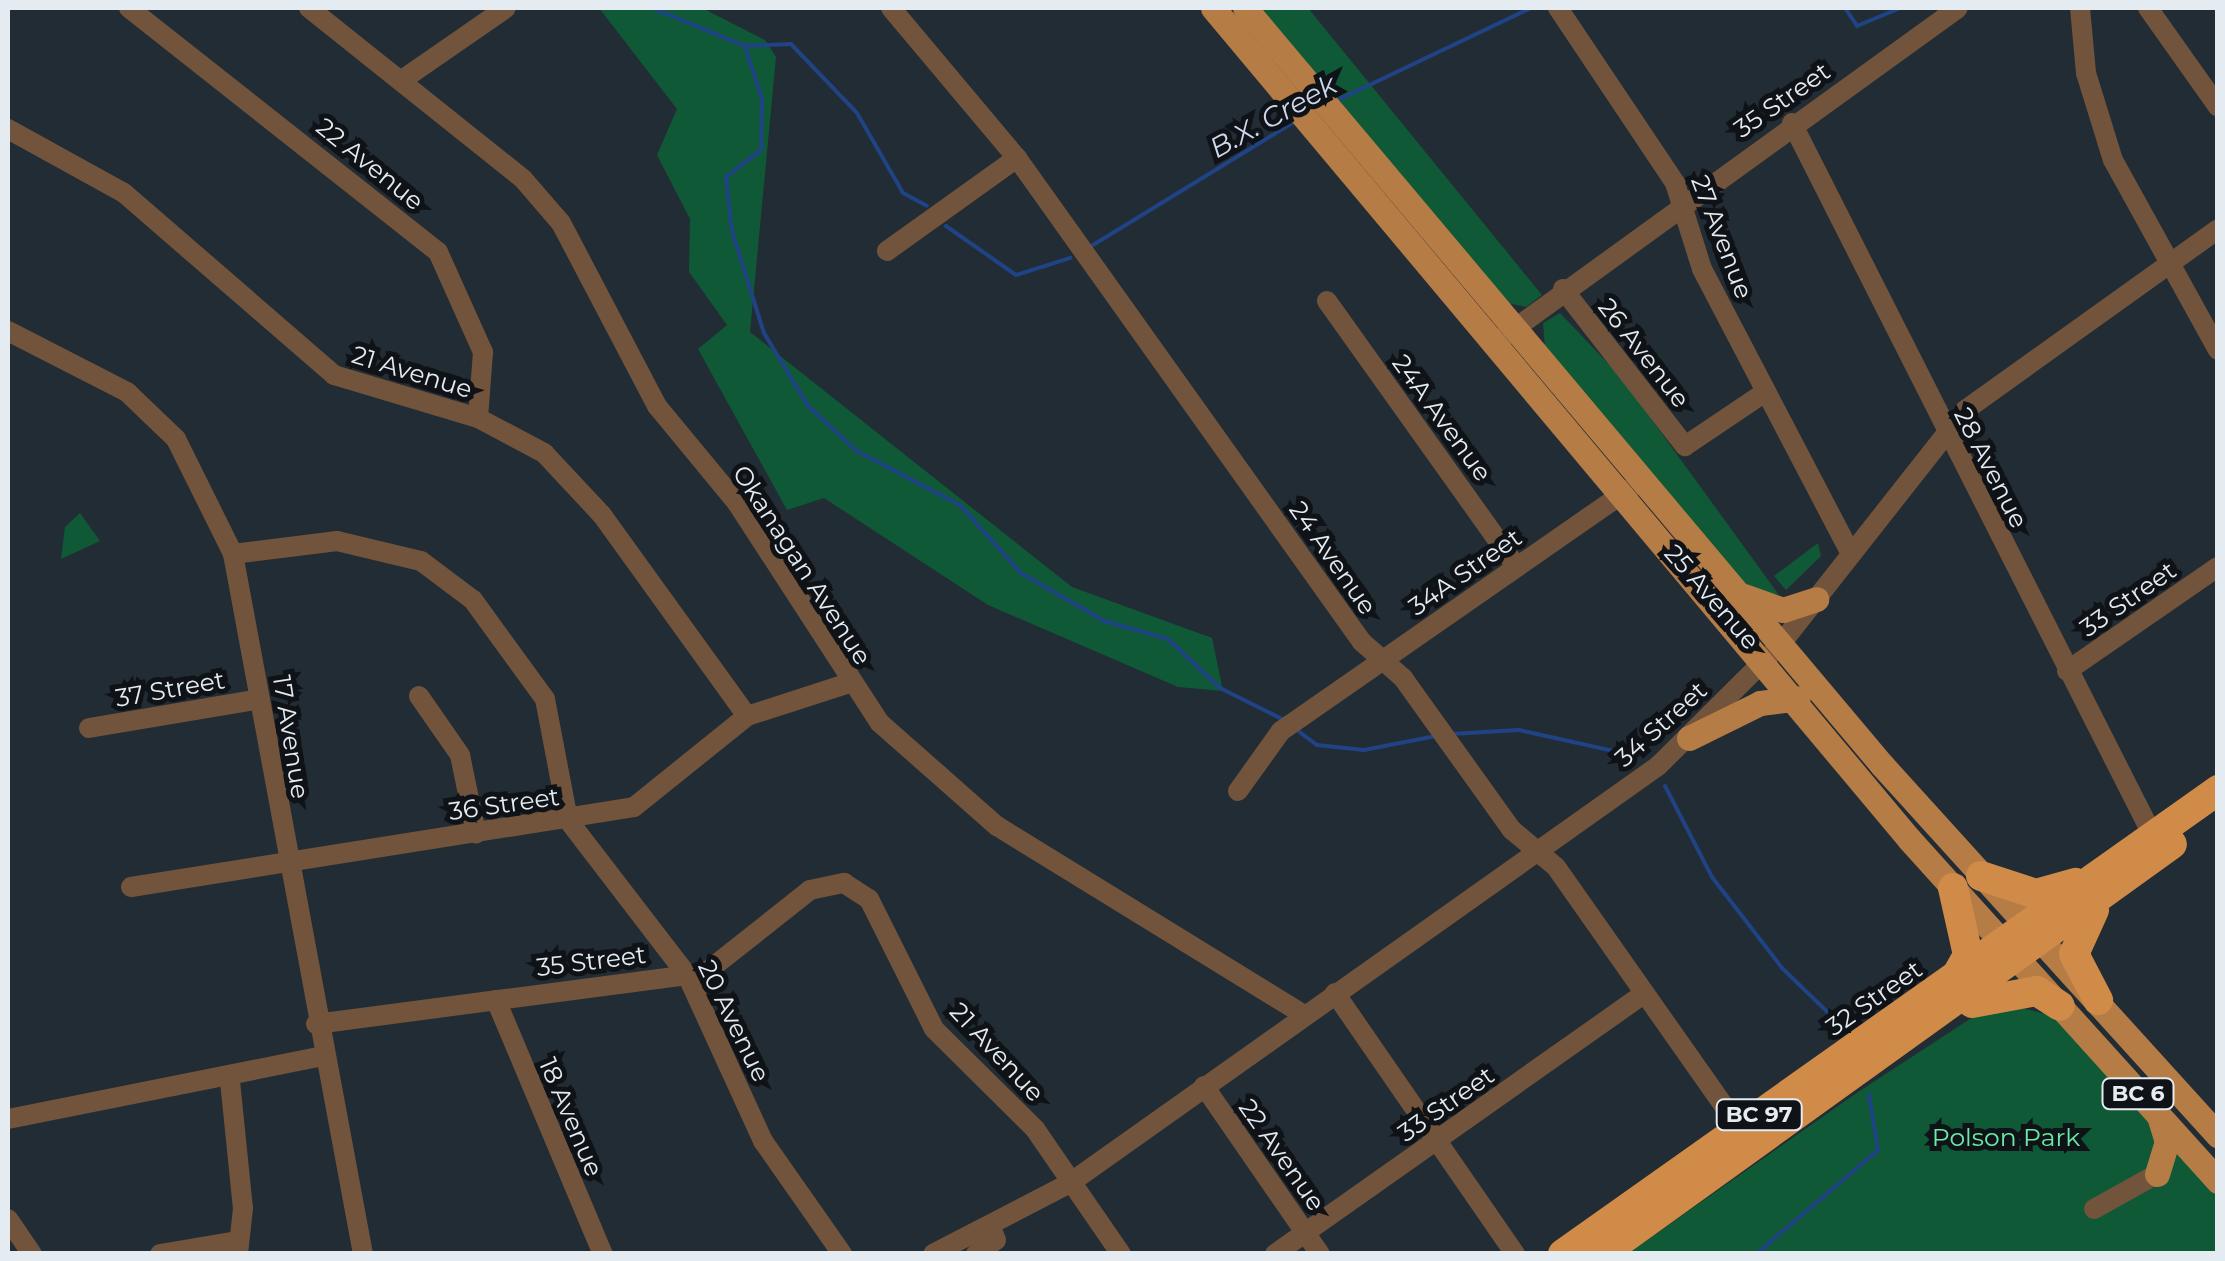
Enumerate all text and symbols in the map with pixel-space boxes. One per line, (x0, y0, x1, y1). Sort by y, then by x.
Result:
street label: 35 Street (1728, 56, 1836, 144)
water label: B.X. Creek (1204, 67, 1342, 165)
street label: 22 Avenue (310, 112, 430, 216)
street label: 27 Avenue (1685, 171, 1759, 303)
street label: 26 Avenue (1592, 292, 1696, 414)
street label: 21 Avenue (348, 340, 476, 404)
street label: 24A Avenue (1386, 349, 1498, 487)
street label: 28 Avenue (1948, 403, 2034, 533)
street label: Okanagan Avenue (726, 460, 878, 670)
street label: 24 Avenue (1283, 496, 1383, 620)
street label: 34A Street (1403, 522, 1527, 622)
street label: 25 Avenue (1658, 538, 1766, 656)
street label: 33 Street (2074, 555, 2182, 643)
street label: 37 Street (113, 665, 227, 713)
street label: 17 Avenue (266, 673, 316, 801)
street label: 34 Street (1609, 675, 1713, 773)
street label: 36 Street (447, 781, 561, 827)
street label: 35 Street (535, 939, 647, 983)
street label: 32 Street (1820, 954, 1928, 1042)
street label: 20 Avenue (692, 955, 776, 1087)
street label: 21 Avenue (944, 996, 1050, 1108)
street label: 18 Avenue (533, 1053, 609, 1181)
street label: 33 Street (1392, 1060, 1500, 1148)
road number: BC 6 (2100, 1077, 2176, 1111)
street label: 22 Avenue (1233, 1093, 1331, 1217)
road number: BC 97 (1714, 1098, 1804, 1132)
park label: Polson Park (1932, 1122, 2080, 1152)

